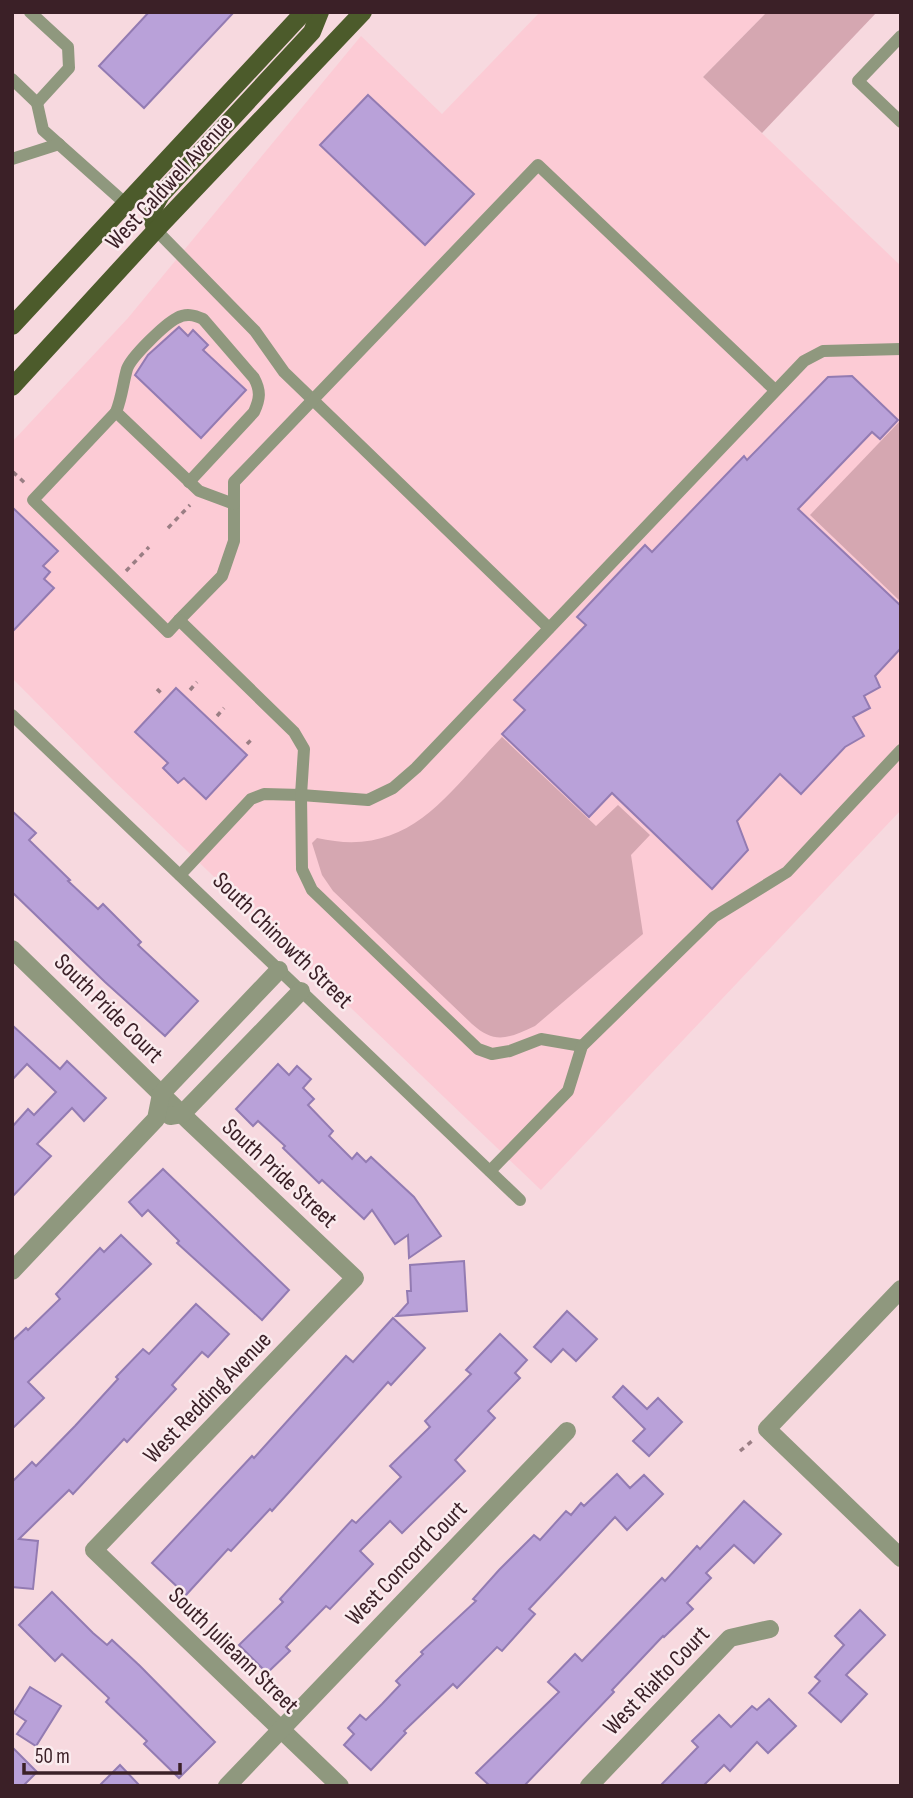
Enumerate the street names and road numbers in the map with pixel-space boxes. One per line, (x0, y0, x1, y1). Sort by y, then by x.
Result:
street label: West Caldwell Avenue (99, 109, 239, 256)
street label: South Chinowth Street (207, 866, 359, 1015)
street label: South Pride Court (48, 948, 169, 1069)
street label: South Pride Street (216, 1113, 343, 1234)
street label: West Redding Avenue (137, 1325, 277, 1469)
street label: West Concord Court (340, 1495, 473, 1632)
street label: South Julieann Street (162, 1581, 305, 1720)
street label: West Rialto Court (597, 1620, 716, 1741)

